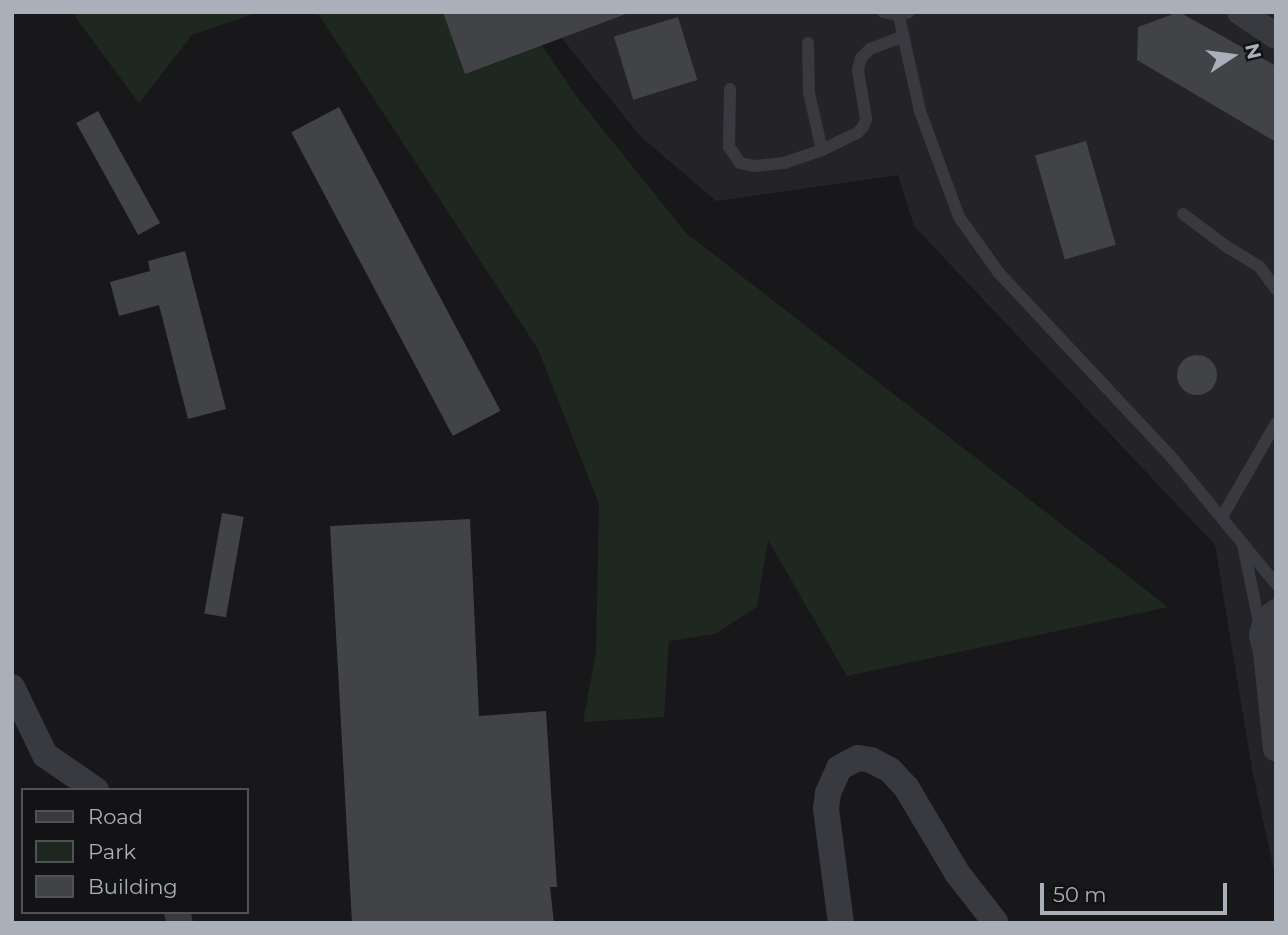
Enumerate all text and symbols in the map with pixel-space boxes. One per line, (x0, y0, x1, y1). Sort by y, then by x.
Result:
north arrow (1197, 21, 1267, 91)
text: N (1240, 41, 1266, 61)
legend (21, 788, 248, 914)
text: Road (88, 804, 143, 829)
text: Park (88, 839, 136, 864)
scale bar (1043, 869, 1230, 913)
text: Building (88, 874, 178, 899)
text: 50 m (1053, 882, 1107, 907)

